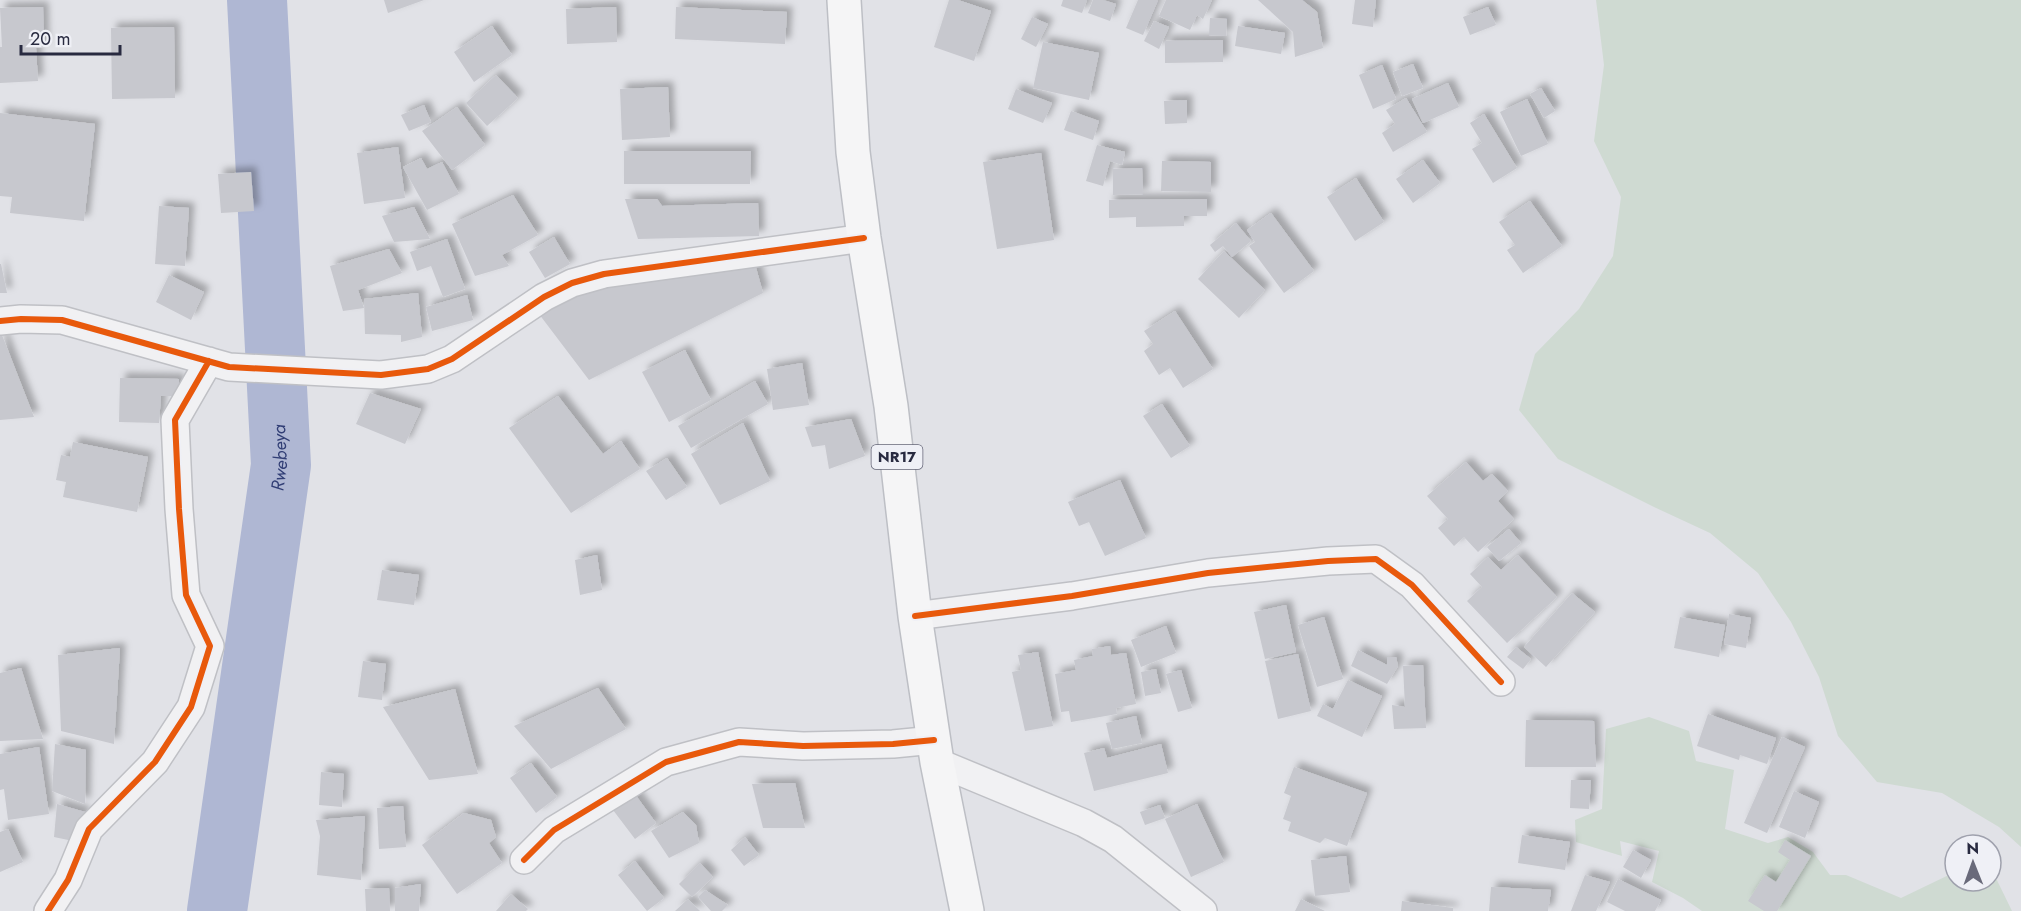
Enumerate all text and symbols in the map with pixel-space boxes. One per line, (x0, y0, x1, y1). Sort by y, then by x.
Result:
scale bar (21, 18, 120, 56)
text: 20 m (30, 26, 70, 52)
water label: Rwebeya (264, 424, 295, 493)
road number: NR17 (872, 445, 922, 469)
north arrow (1943, 833, 2003, 893)
text: N (1966, 837, 1979, 860)

